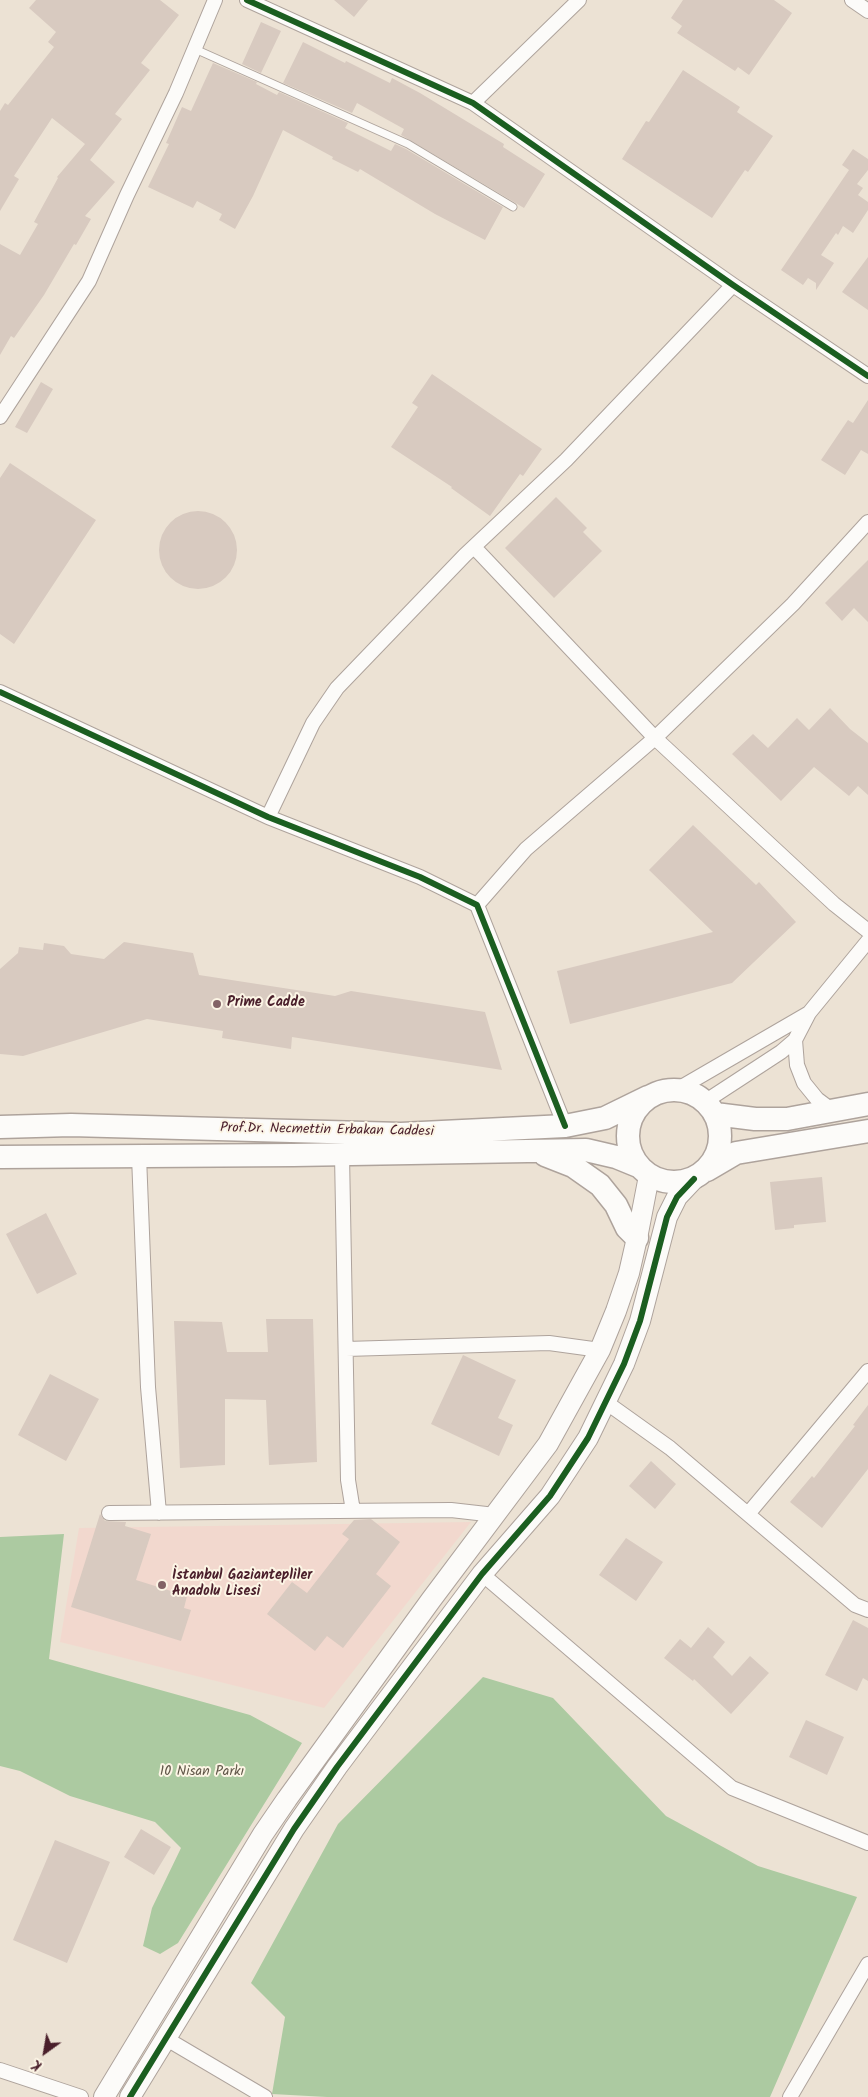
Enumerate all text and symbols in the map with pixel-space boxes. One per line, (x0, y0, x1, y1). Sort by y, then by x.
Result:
place label: Prime Cadde (227, 996, 305, 1012)
marker: Prime Cadde (211, 998, 223, 1010)
street label: Prof.Dr. Necmettin Erbakan Caddesi (220, 1121, 434, 1141)
place label: İstanbul Gaziantepliler Anadolu Lisesi (172, 1569, 312, 1601)
marker: İstanbul Gaziantepliler Anadolu Lisesi (156, 1579, 168, 1591)
park label: 10 Nisan Parkı (160, 1765, 244, 1781)
north arrow (20, 2027, 70, 2077)
text: K (28, 2053, 46, 2076)

